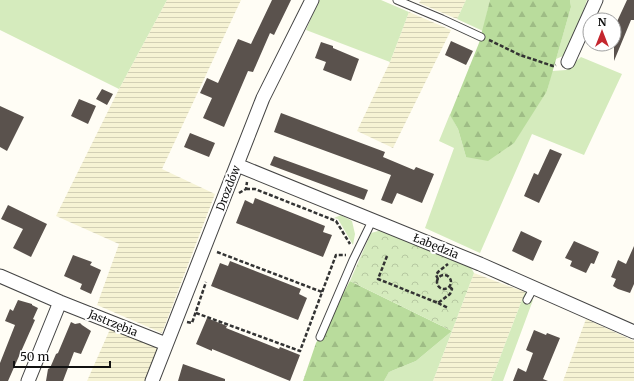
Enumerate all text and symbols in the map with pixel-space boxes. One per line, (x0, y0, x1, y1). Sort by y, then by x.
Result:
north arrow (582, 12, 622, 52)
text: N (598, 15, 607, 29)
street label: Drozdów (213, 163, 243, 213)
street label: Łabędzia (411, 231, 461, 261)
street label: Jastrzębia (85, 306, 140, 339)
scale bar (14, 343, 110, 369)
text: 50 m (20, 349, 49, 364)

